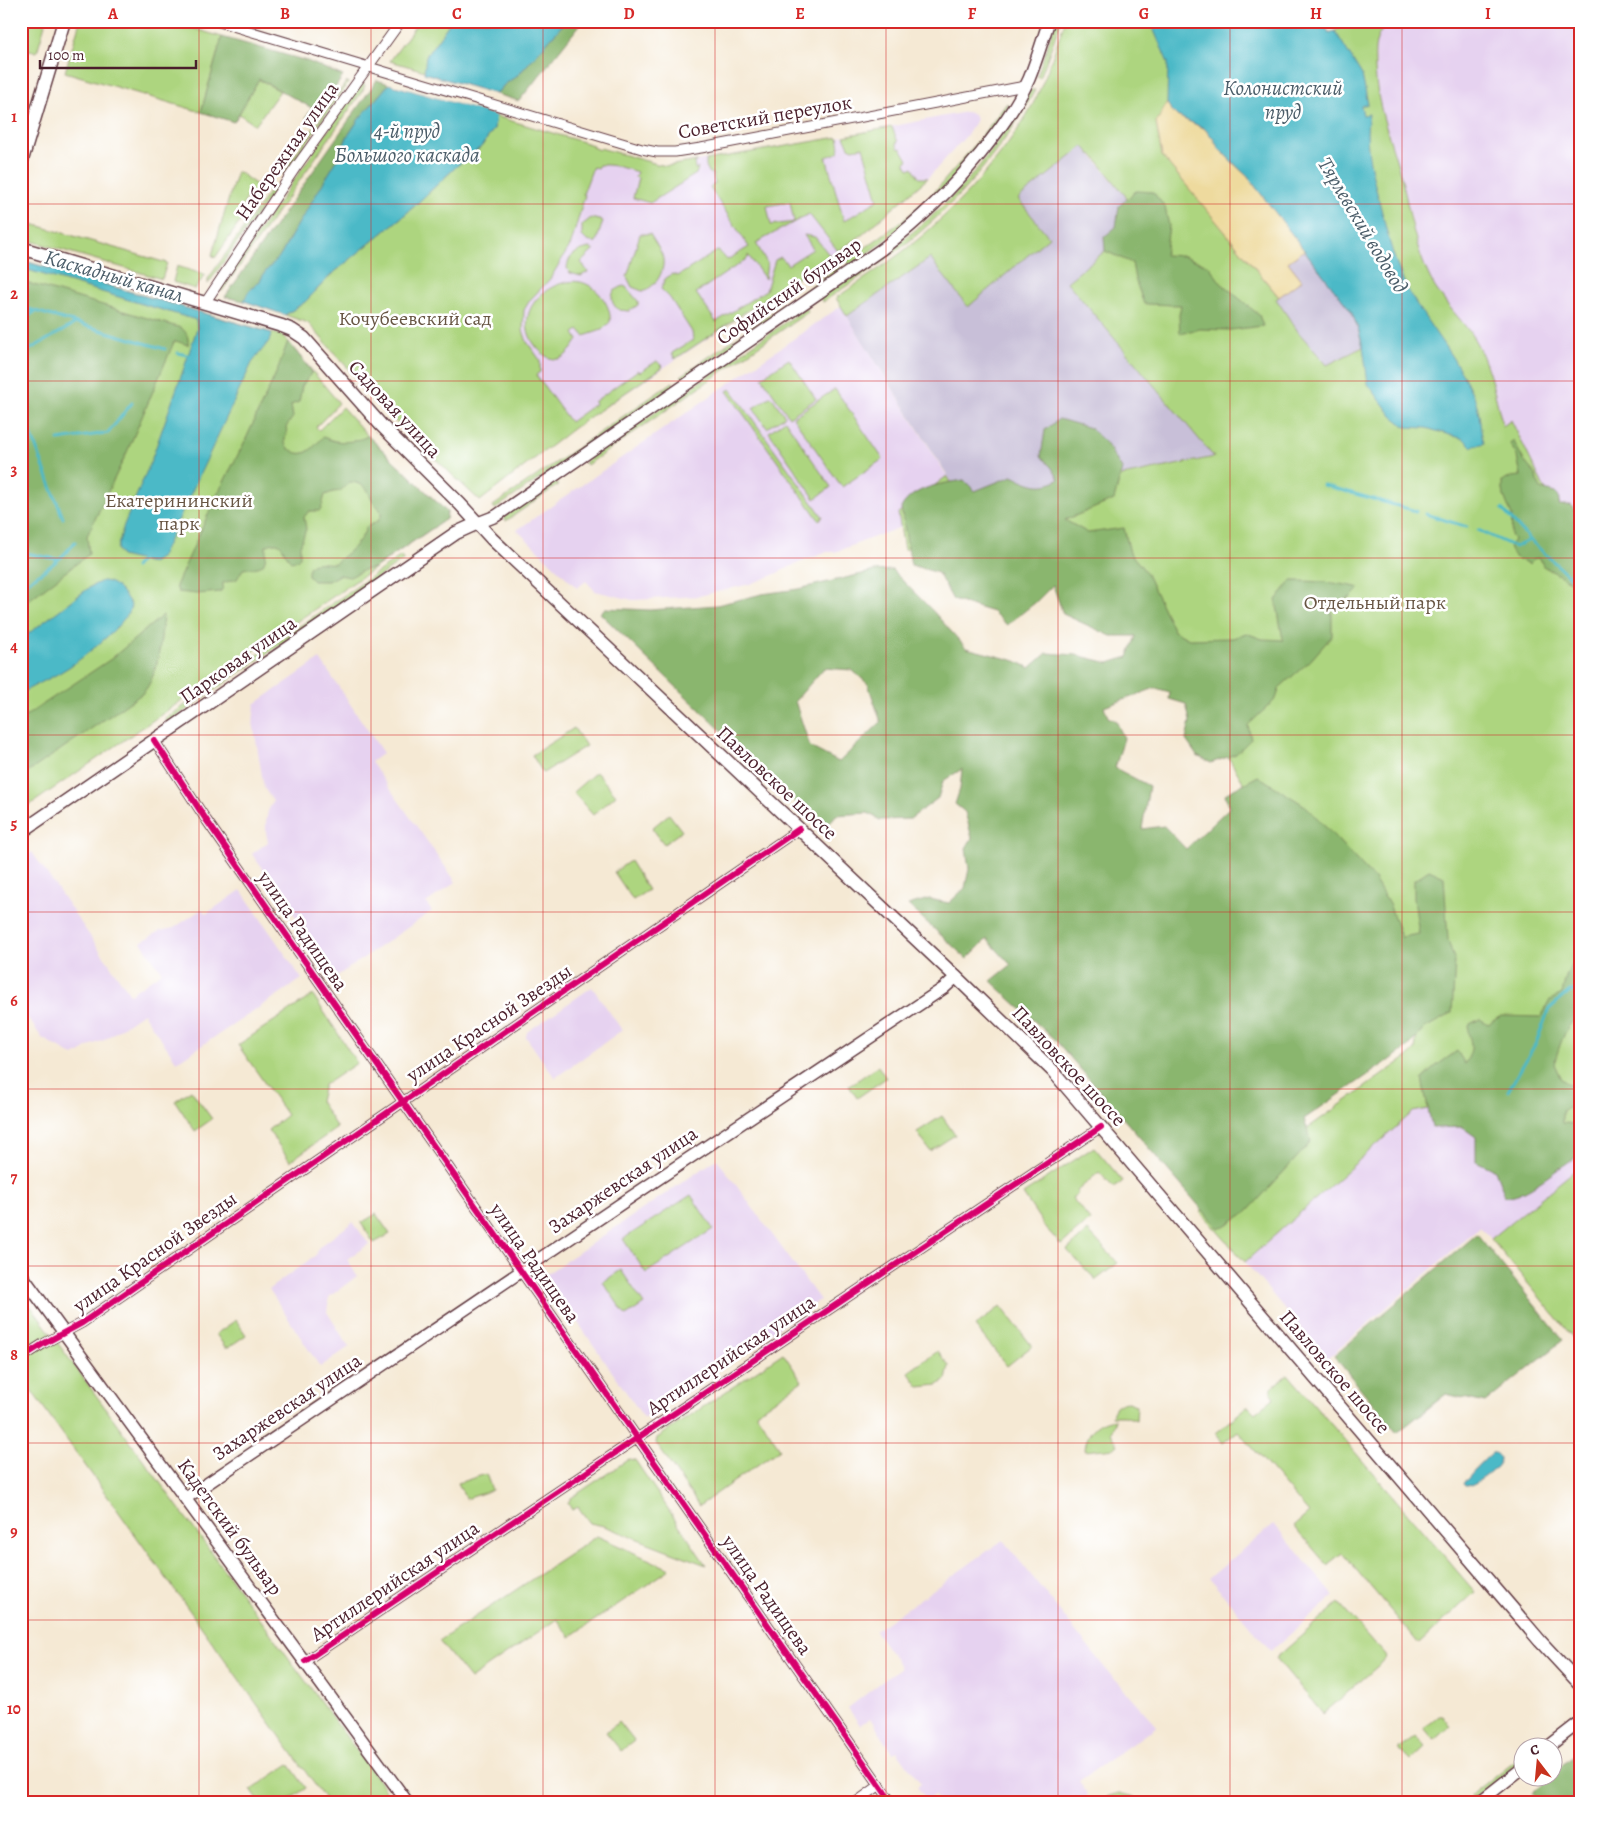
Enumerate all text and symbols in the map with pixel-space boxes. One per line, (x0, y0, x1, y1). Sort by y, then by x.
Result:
text: A (107, 3, 119, 25)
text: B (280, 3, 290, 25)
text: C (452, 3, 462, 25)
text: D (623, 3, 635, 25)
text: E (795, 3, 805, 25)
text: F (968, 3, 977, 25)
text: G (1139, 3, 1149, 25)
text: H (1310, 3, 1322, 25)
text: I (1485, 3, 1491, 25)
scale bar (40, 38, 196, 70)
text: 100 m (48, 45, 85, 65)
water label: Колонистский пруд (1223, 74, 1343, 126)
street label: Набережная улица (229, 76, 345, 226)
street label: Советский переулок (676, 88, 854, 146)
text: 1 (11, 106, 17, 128)
water label: 4-й пруд Большого каскада (334, 117, 480, 169)
water label: Тярлевский водовод (1311, 152, 1415, 298)
street label: Софийский бульвар (711, 231, 867, 351)
water label: Каскадный канал (41, 243, 187, 309)
text: 2 (10, 283, 18, 305)
park label: Кочубеевский сад (338, 305, 492, 332)
street label: Садовая улица (342, 354, 448, 465)
text: 3 (11, 459, 18, 481)
park label: Екатерининский парк (105, 487, 253, 537)
park label: Отдельный парк (1304, 589, 1446, 616)
street label: Парковая улица (174, 609, 303, 710)
text: 4 (10, 636, 18, 658)
street label: Павловское шоссе (711, 720, 843, 846)
text: 5 (11, 813, 18, 835)
street label: улица Радищева (251, 865, 355, 997)
street label: улица Красной Звезды (400, 958, 577, 1089)
text: 6 (10, 990, 18, 1012)
street label: Павловское шоссе (1006, 1000, 1132, 1132)
street label: Захаржевская улица (543, 1120, 703, 1240)
text: 7 (11, 1167, 18, 1189)
street label: улица Красной Звезды (67, 1185, 242, 1319)
street label: улица Радищева (483, 1197, 587, 1329)
street label: Артиллерийская улица (641, 1288, 821, 1422)
street label: Павловское шоссе (1274, 1304, 1396, 1440)
text: 8 (10, 1344, 18, 1366)
street label: Захаржевская улица (207, 1347, 367, 1467)
street label: Кадетский бульвар (171, 1453, 289, 1601)
street label: Артиллерийская улица (305, 1514, 485, 1648)
text: 9 (10, 1521, 18, 1543)
street label: улица Радищева (715, 1529, 819, 1661)
text: 10 (7, 1698, 21, 1720)
north arrow (1514, 1736, 1564, 1786)
text: С (1528, 1740, 1542, 1760)

